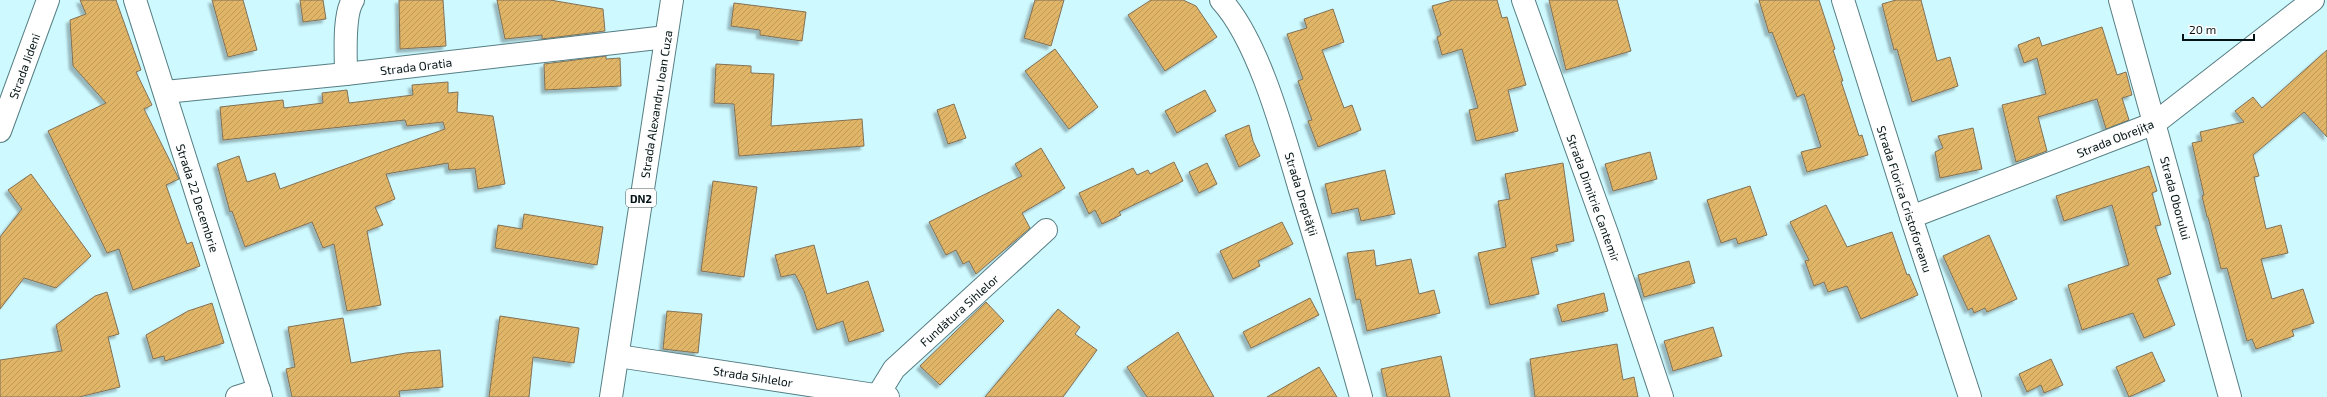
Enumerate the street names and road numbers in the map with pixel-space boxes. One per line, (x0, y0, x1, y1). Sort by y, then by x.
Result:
street label: Strada Alexandru Ioan Cuza (637, 29, 675, 179)
street label: Strada Jideni (6, 31, 42, 101)
street label: Strada Oratia (379, 55, 453, 77)
street label: Strada Obrejița (2074, 116, 2156, 162)
street label: Strada Florica Cristoforeanu (1875, 124, 1935, 274)
street label: Strada Dimitrie Cantemir (1564, 132, 1624, 264)
street label: Strada 22 Decembrie (174, 142, 222, 254)
street label: Strada Dreptății (1281, 151, 1321, 238)
street label: Strada Oborului (2158, 155, 2194, 241)
road number: DN2 (626, 189, 656, 207)
street label: Fundătura Sihlelor (917, 271, 1001, 349)
street label: Strada Sihlelor (712, 363, 794, 389)

